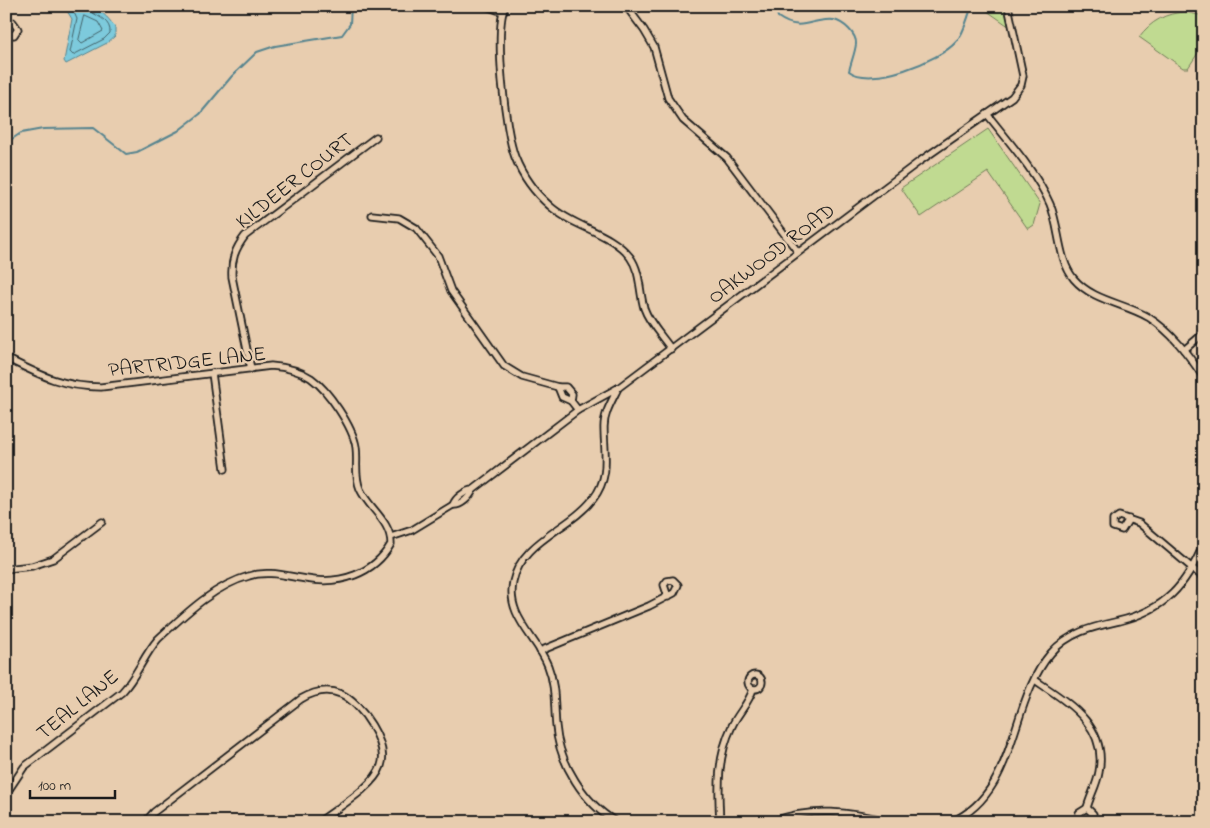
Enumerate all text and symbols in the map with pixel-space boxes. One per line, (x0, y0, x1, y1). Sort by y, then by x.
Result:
street label: KILDEER COURT (230, 126, 361, 237)
street label: OAKWOOD ROAD (702, 197, 842, 312)
street label: PARTRIDGE LANE (107, 340, 267, 386)
street label: TEAL LANE (31, 663, 126, 748)
scale bar (30, 768, 115, 800)
text: 100 m (38, 775, 71, 797)

